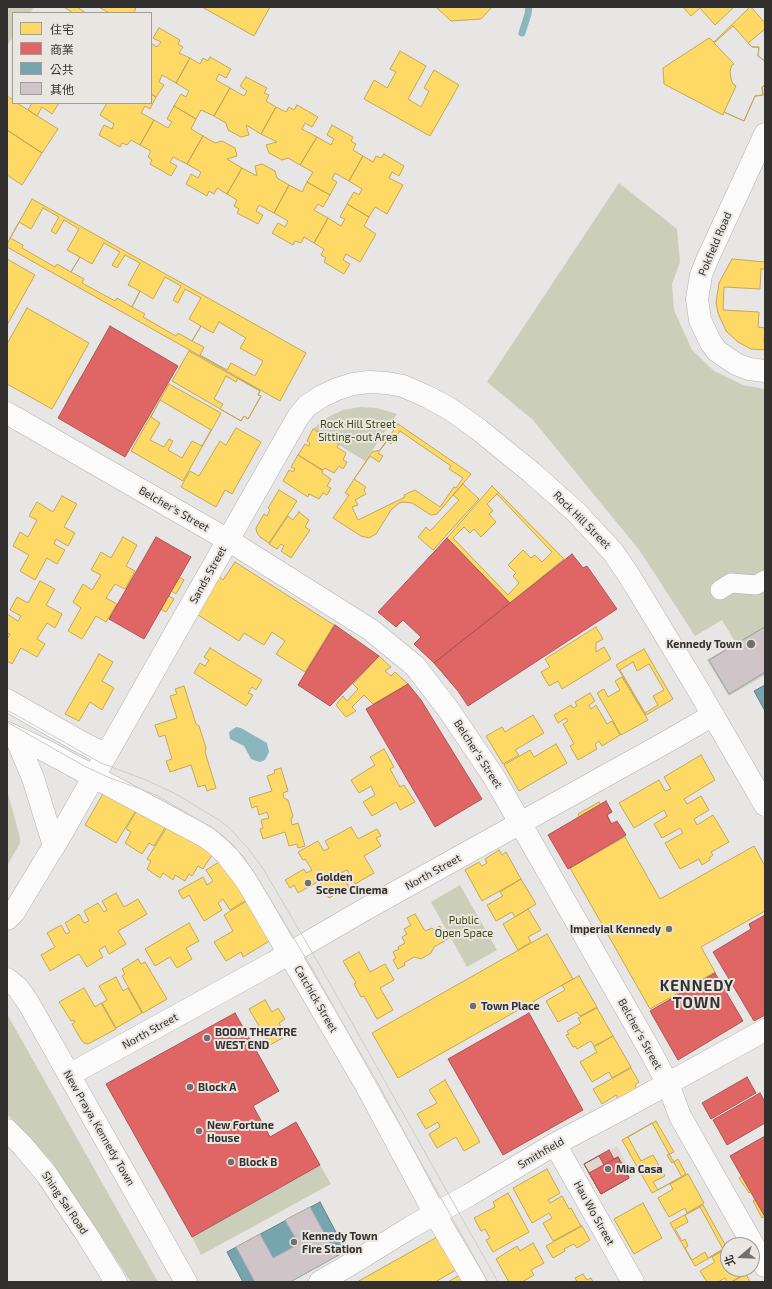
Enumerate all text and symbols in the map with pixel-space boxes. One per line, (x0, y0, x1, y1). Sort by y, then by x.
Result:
legend (12, 12, 152, 104)
text: 住宅 (50, 22, 74, 36)
text: 商業 (50, 42, 74, 56)
text: 公共 (50, 62, 74, 76)
text: 其他 (50, 82, 74, 96)
street label: Pokfield Road (696, 210, 734, 278)
park label: Rock Hill Street Sitting-out Area (318, 417, 398, 443)
street label: Belcher's Street (136, 484, 212, 534)
street label: Rock Hill Street (550, 488, 614, 552)
street label: Sands Street (187, 544, 229, 606)
place label: Kennedy Town (666, 637, 742, 651)
marker: Kennedy Town (745, 638, 757, 650)
street label: Belcher's Street (451, 717, 505, 791)
street label: North Street (403, 851, 463, 893)
place label: Golden Scene Cinema (316, 870, 388, 896)
marker: Golden Scene Cinema (303, 878, 313, 888)
park label: Public Open Space (435, 913, 493, 939)
place label: Imperial Kennedy (570, 922, 661, 936)
marker: Imperial Kennedy (664, 924, 674, 934)
street label: Catchick Street (292, 963, 340, 1035)
district label: KENNEDY TOWN (660, 977, 734, 1012)
street label: Belcher's Street (615, 996, 665, 1072)
place label: Town Place (481, 999, 540, 1013)
marker: Town Place (468, 1001, 478, 1011)
street label: North Street (120, 1010, 180, 1052)
place label: BOOM THEATRE WEST END (215, 1025, 297, 1051)
marker: BOOM THEATRE WEST END (202, 1033, 212, 1043)
street label: New Praya, Kennedy Town (60, 1068, 138, 1188)
place label: Block A (198, 1080, 236, 1094)
marker: Block A (185, 1082, 195, 1092)
place label: New Fortune House (207, 1118, 274, 1144)
marker: New Fortune House (194, 1126, 204, 1136)
street label: Smithfield (516, 1134, 566, 1172)
place label: Block B (239, 1155, 277, 1169)
marker: Block B (226, 1157, 236, 1167)
place label: Mia Casa (616, 1162, 663, 1176)
marker: Mia Casa (603, 1164, 613, 1174)
street label: Shing Sai Road (39, 1169, 91, 1237)
street label: Hau Wo Street (571, 1178, 617, 1248)
place label: Kennedy Town Fire Station (302, 1229, 378, 1255)
marker: Kennedy Town Fire Station (289, 1237, 299, 1247)
north arrow (720, 1237, 760, 1277)
text: 北 (721, 1253, 737, 1268)

